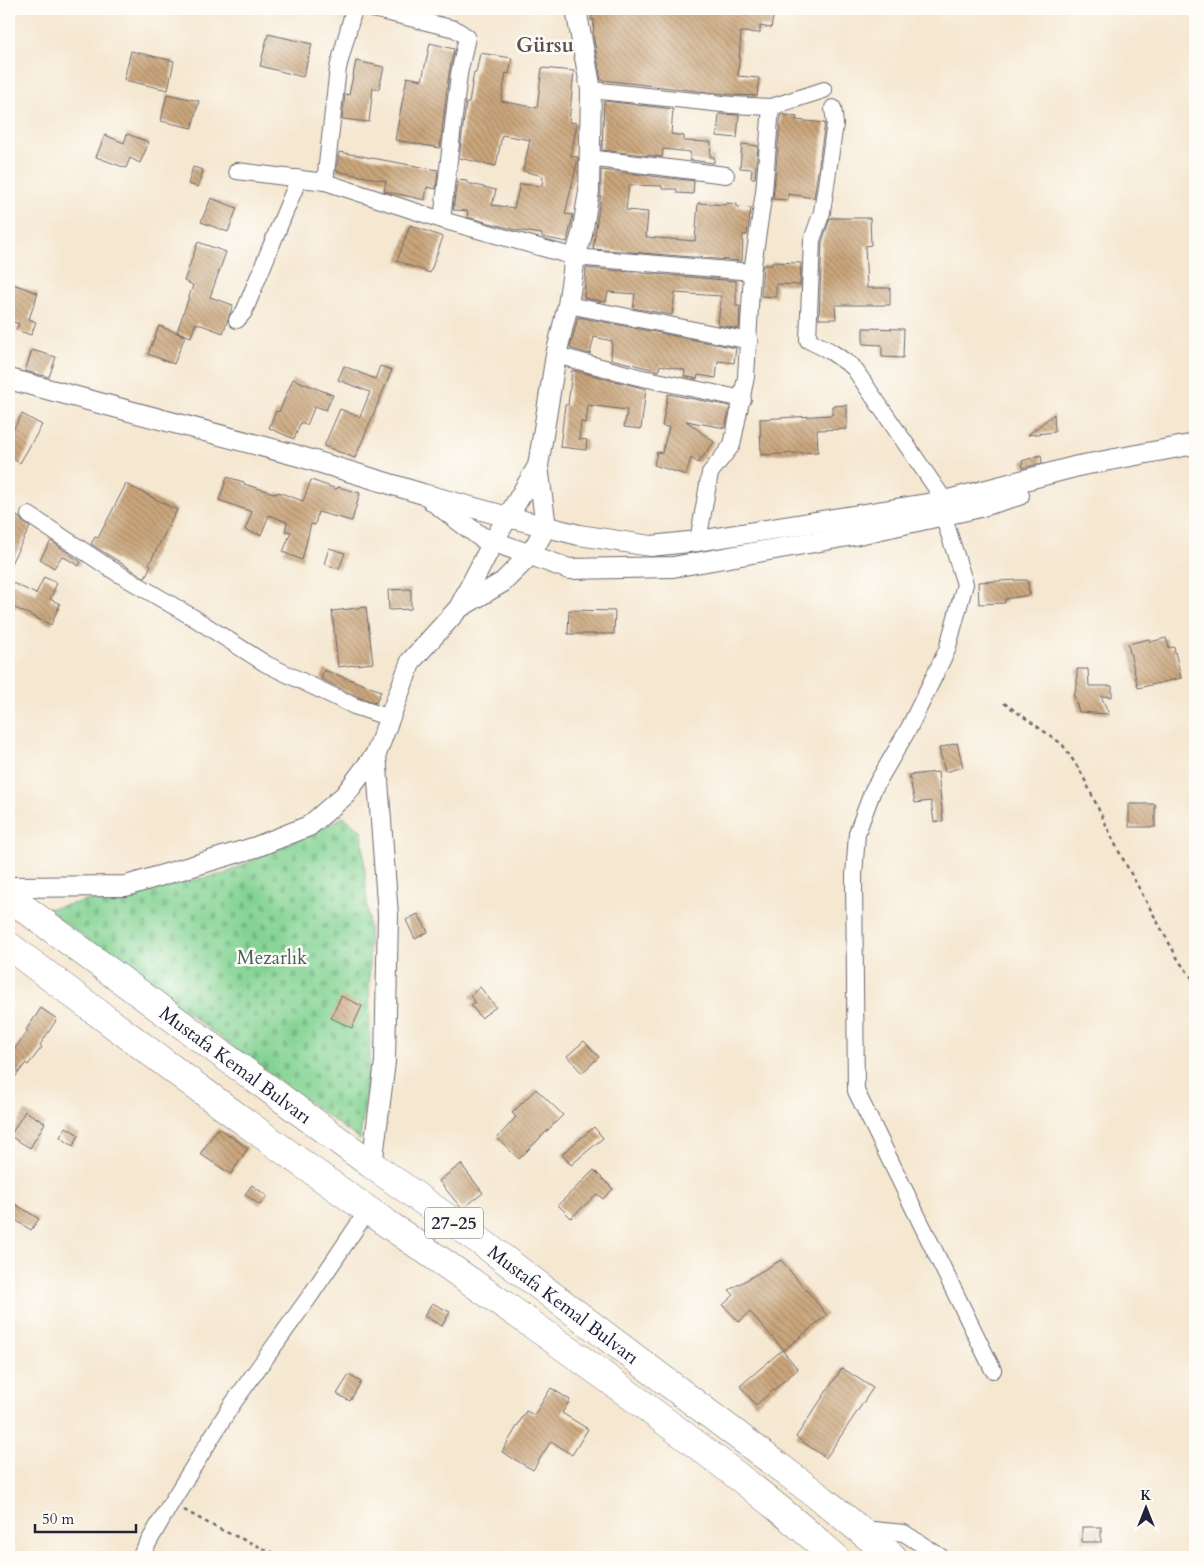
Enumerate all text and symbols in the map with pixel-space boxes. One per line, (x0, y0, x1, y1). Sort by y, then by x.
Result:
district label: Gürsu (516, 31, 574, 60)
park label: Mezarlık (237, 945, 308, 971)
street label: Mustafa Kemal Bulvarı (154, 1000, 317, 1130)
road number: 27-25 (425, 1208, 483, 1238)
street label: Mustafa Kemal Bulvarı (482, 1239, 644, 1370)
north arrow (1122, 1484, 1172, 1534)
text: K (1140, 1486, 1152, 1505)
scale bar (35, 1501, 136, 1533)
text: 50 m (42, 1509, 74, 1529)

